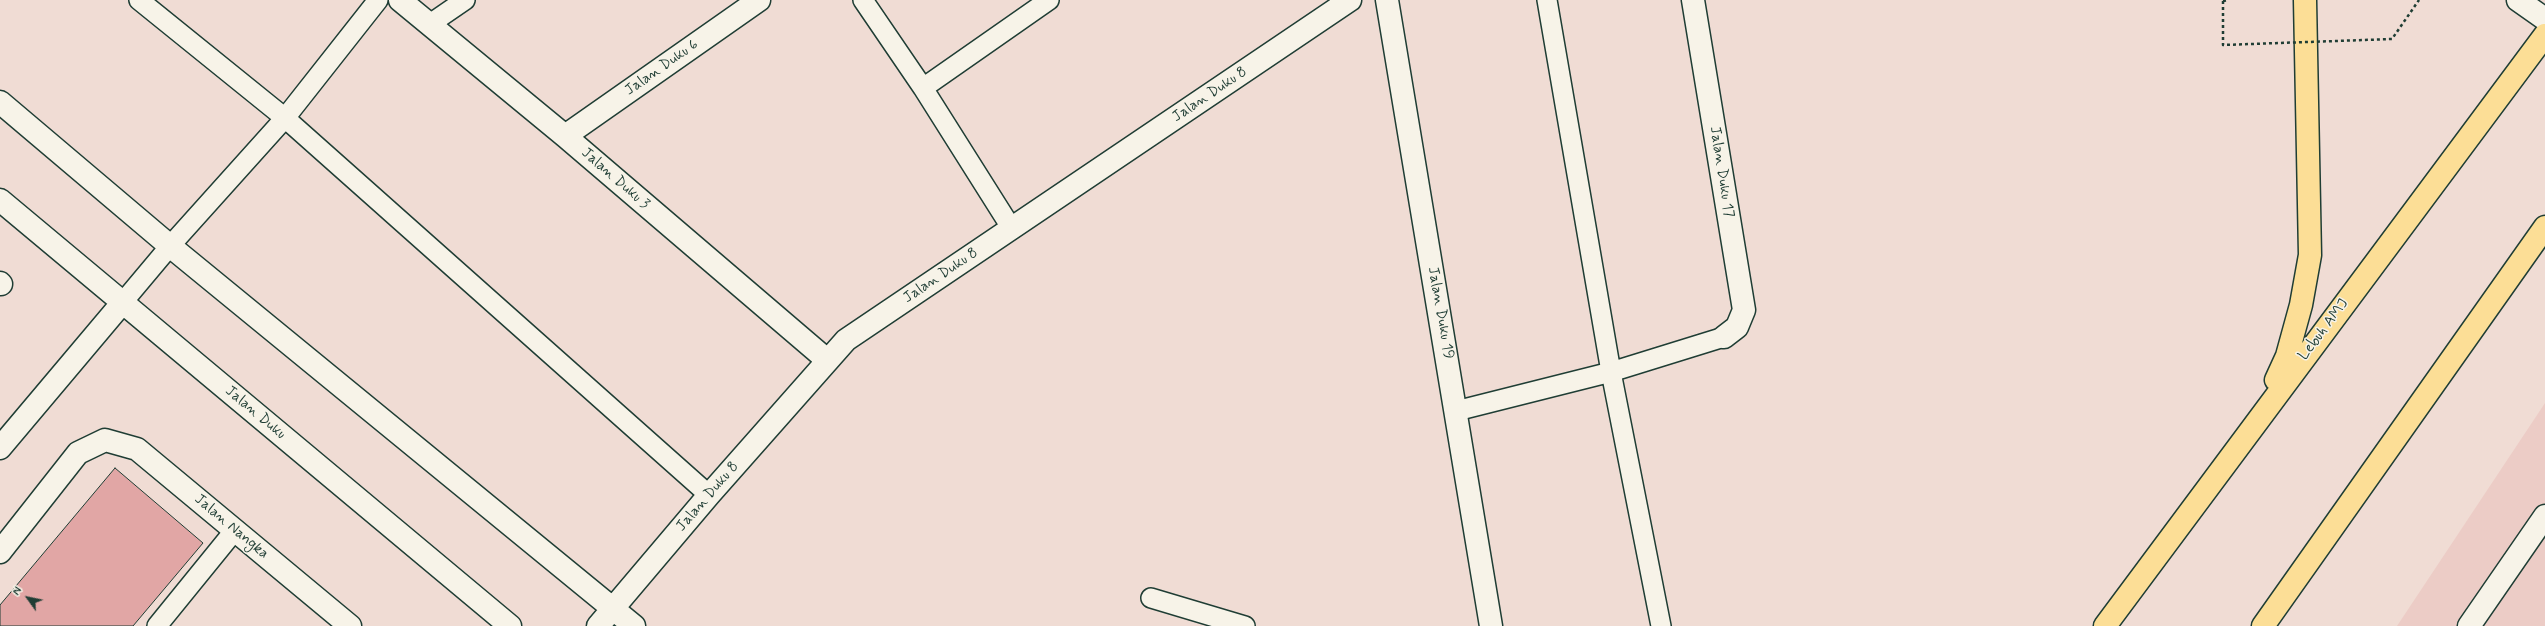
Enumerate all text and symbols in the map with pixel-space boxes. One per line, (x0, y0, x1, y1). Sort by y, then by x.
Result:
street label: Jalan Duku 6 (622, 36, 702, 100)
street label: Jalan Duku 8 (1169, 63, 1251, 127)
street label: Jalan Duku 17 (1705, 125, 1737, 219)
street label: Jalan Duku 3 (577, 144, 653, 214)
street label: Jalan Duku 8 (900, 244, 982, 308)
street label: Jalan Duku 19 (1423, 265, 1457, 361)
street label: Lebuh AMJ (2295, 296, 2353, 364)
street label: Jalan Duku (221, 382, 289, 444)
street label: Jalan Duku 8 (673, 458, 743, 536)
street label: Jalan Nangka (190, 491, 272, 563)
north arrow (8, 578, 48, 618)
text: N (10, 585, 26, 598)

